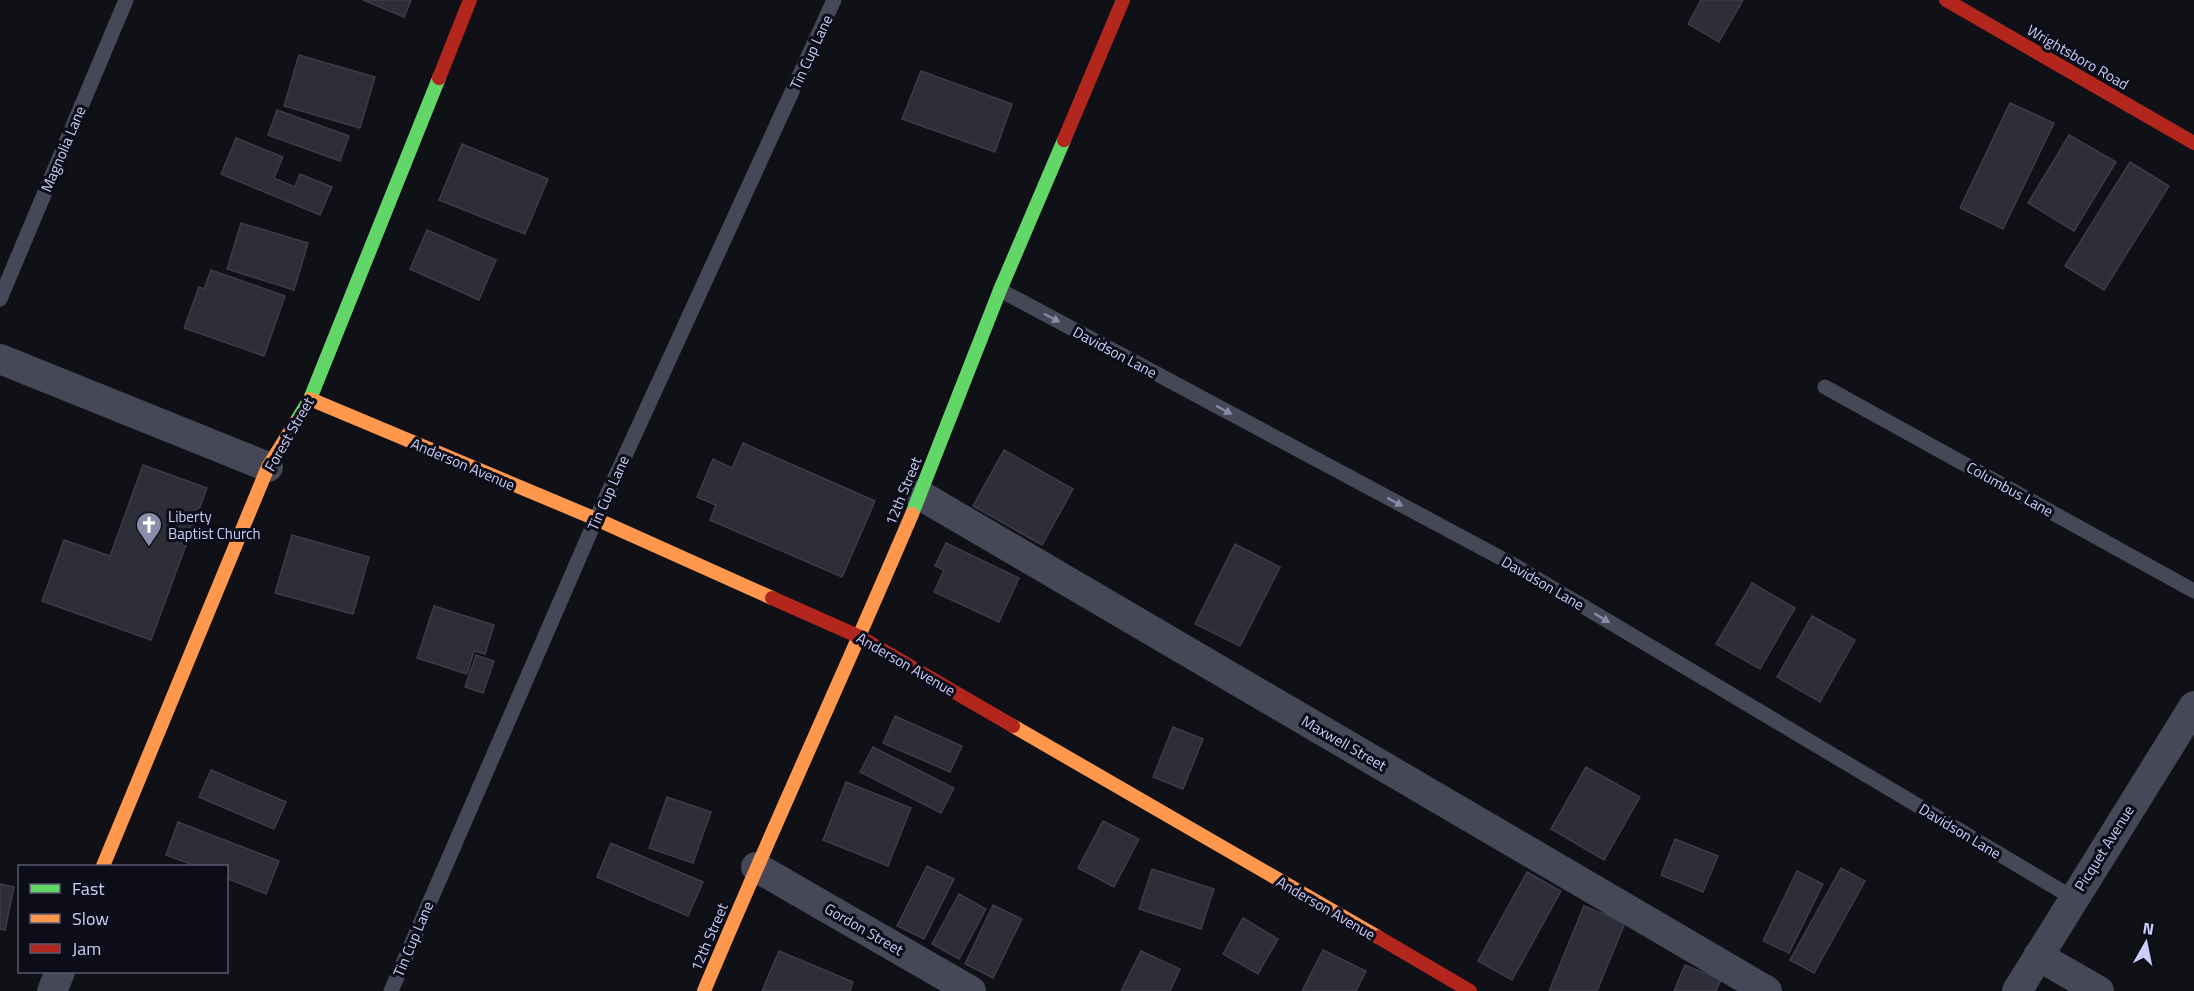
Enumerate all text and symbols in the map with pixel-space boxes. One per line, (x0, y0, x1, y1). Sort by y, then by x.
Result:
street label: Tin Cup Lane (784, 11, 838, 93)
street label: Wrightsboro Road (2023, 19, 2133, 95)
street label: Magnolia Lane (34, 102, 92, 196)
one-way arrow (1043, 313, 1060, 323)
street label: Davidson Lane (1069, 320, 1161, 384)
street label: Forest Street (258, 392, 320, 475)
one-way arrow (1215, 405, 1232, 415)
street label: Anderson Avenue (407, 432, 519, 496)
street label: Tin Cup Lane (581, 452, 635, 534)
street label: 12th Street (879, 453, 927, 529)
street label: Columbus Lane (1962, 456, 2058, 522)
one-way arrow (1387, 497, 1404, 507)
place label: Liberty Baptist Church (168, 505, 261, 545)
church icon: Liberty Baptist Church (134, 510, 164, 548)
street label: Davidson Lane (1497, 550, 1589, 616)
one-way arrow (1594, 613, 1611, 623)
street label: Anderson Avenue (852, 626, 960, 702)
street label: Maxwell Street (1297, 709, 1391, 777)
street label: Davidson Lane (1915, 797, 2005, 865)
street label: Picquet Avenue (2068, 801, 2140, 895)
legend (18, 865, 228, 973)
street label: Anderson Avenue (1272, 870, 1380, 946)
text: Fast (72, 875, 105, 902)
street label: Gordon Street (820, 897, 909, 961)
street label: Tin Cup Lane (387, 898, 439, 980)
street label: 12th Street (684, 899, 734, 975)
text: Slow (72, 905, 109, 932)
north arrow (2116, 913, 2176, 973)
text: N (2141, 915, 2156, 941)
text: Jam (72, 935, 101, 962)

